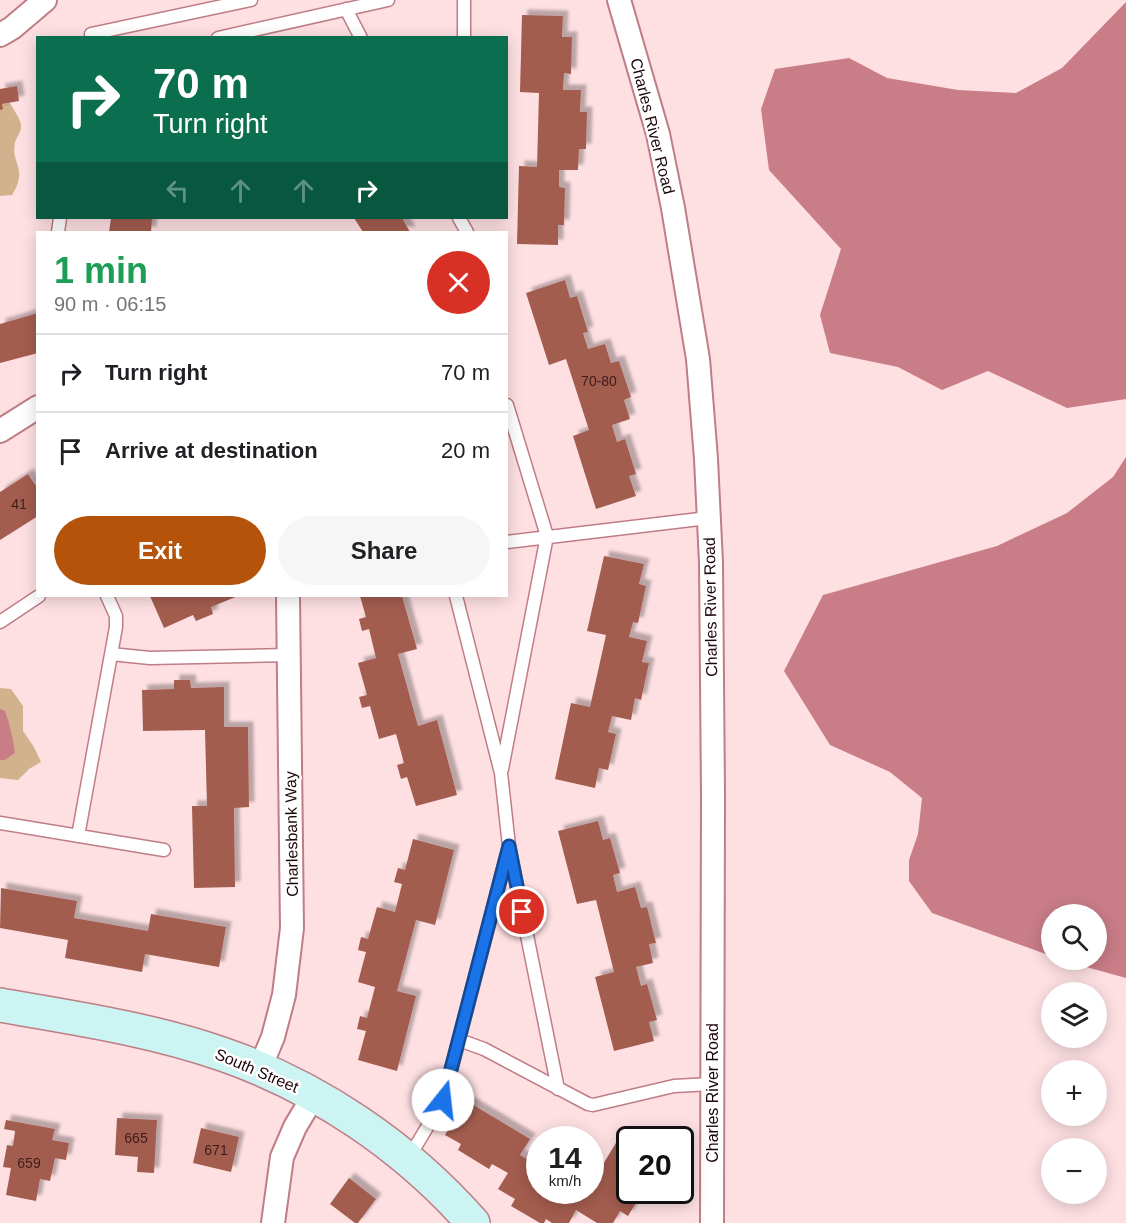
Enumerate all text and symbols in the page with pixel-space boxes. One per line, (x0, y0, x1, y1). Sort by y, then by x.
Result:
street label: Charles River Road (627, 56, 678, 196)
icon: right (54, 60, 132, 138)
text: 70 m (153, 60, 249, 107)
text: Turn right (153, 109, 268, 139)
icon: left (161, 174, 194, 207)
icon: ahead (224, 174, 257, 207)
icon: ahead (287, 174, 320, 207)
icon: right (350, 174, 383, 207)
text: 1 min (54, 250, 148, 291)
button: close (427, 251, 490, 314)
text: 90 m · 06:15 (54, 293, 166, 315)
icon: right (54, 357, 87, 390)
text: Turn right (105, 360, 207, 385)
text: 70 m (441, 360, 490, 385)
house number: 70-80 (581, 373, 617, 389)
icon: arrive (54, 435, 87, 468)
text: Arrive at destination (105, 438, 318, 463)
text: 20 m (441, 438, 490, 463)
house number: 41 (11, 496, 27, 512)
button: Exit (54, 516, 266, 585)
button: Share (278, 516, 490, 585)
street label: Charles River Road (701, 537, 720, 677)
street label: Charlesbank Way (282, 771, 301, 897)
pin (496, 886, 547, 937)
icon: arrive (505, 895, 538, 928)
map controls (1041, 904, 1107, 1204)
button: search (1041, 904, 1107, 970)
button: layers (1041, 982, 1107, 1048)
street label: Charles River Road (704, 1023, 721, 1163)
street label: South Street (213, 1045, 302, 1096)
button: + (1041, 1060, 1107, 1126)
position arrow (411, 1068, 475, 1132)
speed limit sign: 20 (616, 1126, 694, 1204)
house number: 665 (124, 1130, 148, 1146)
button: − (1041, 1138, 1107, 1204)
text: 14 (548, 1141, 582, 1174)
house number: 671 (204, 1142, 228, 1158)
house number: 659 (17, 1155, 41, 1171)
text: km/h (549, 1172, 581, 1189)

